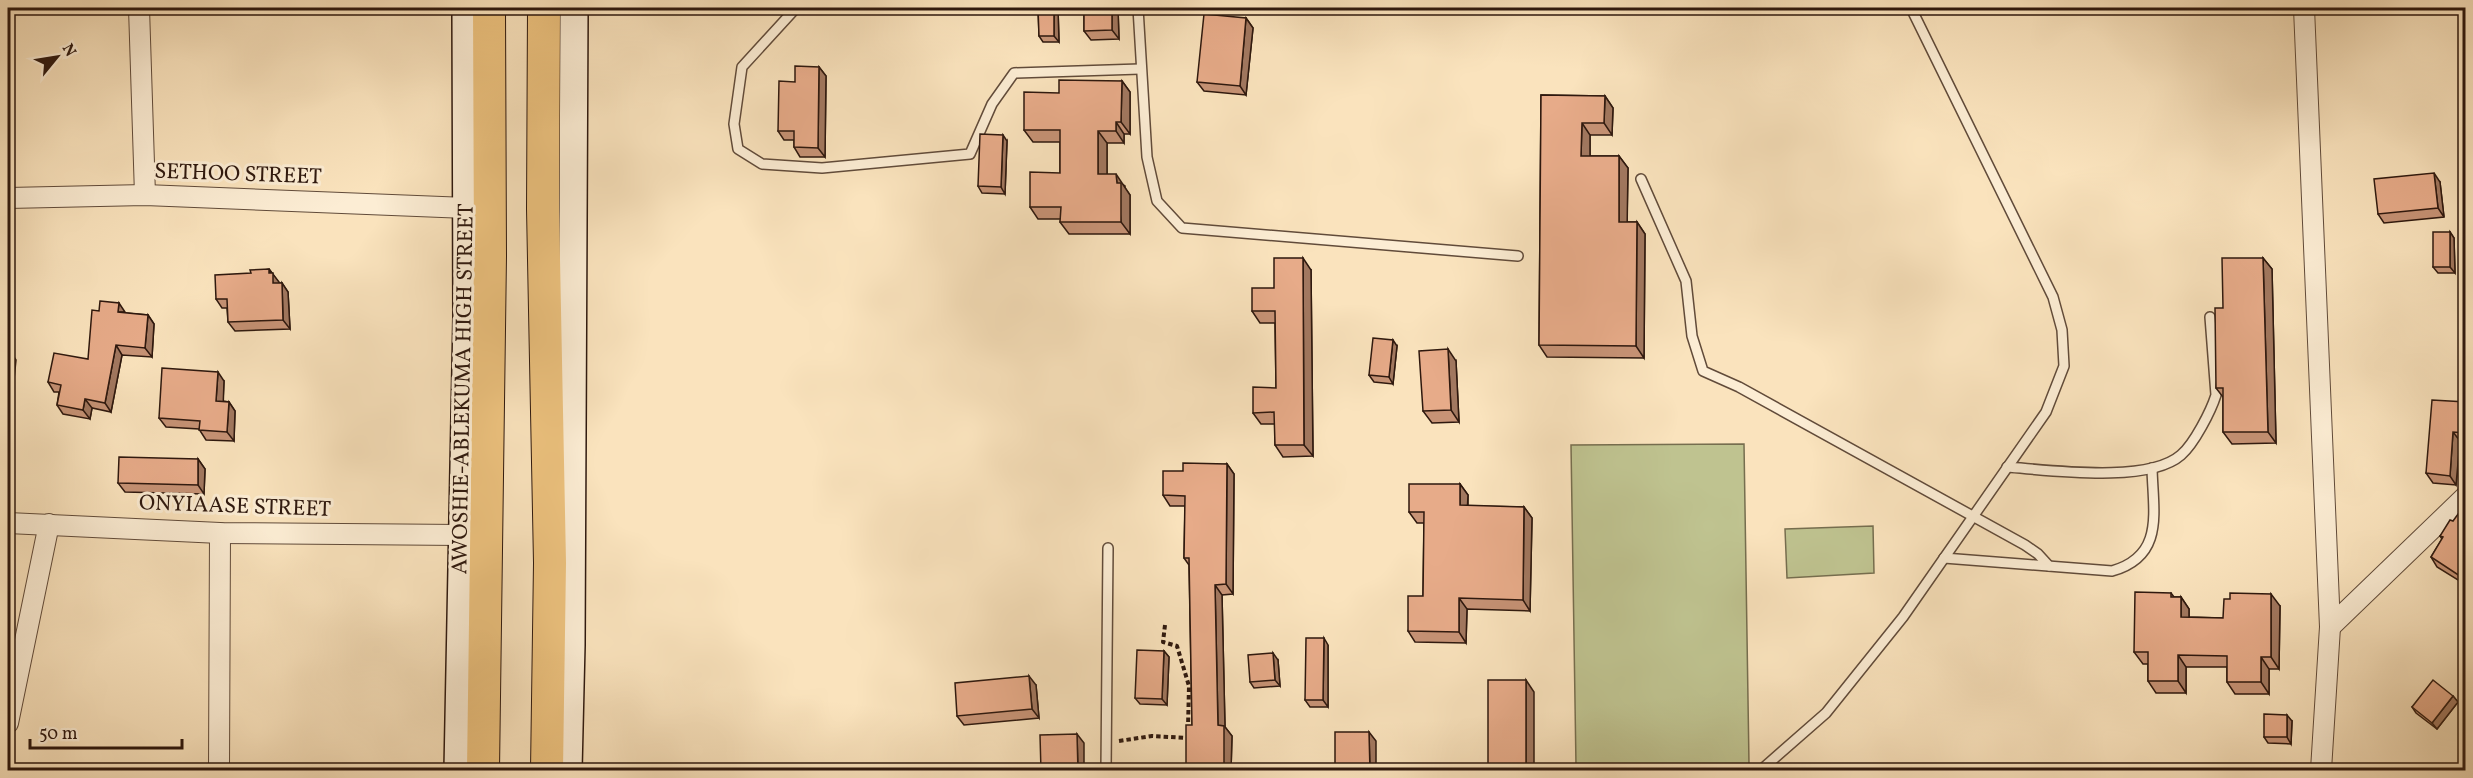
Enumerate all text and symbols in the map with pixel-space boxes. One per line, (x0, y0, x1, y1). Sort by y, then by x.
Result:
north arrow (27, 27, 87, 87)
text: N (56, 40, 81, 61)
street label: SETHOO STREET (154, 157, 323, 193)
street label: AWOSHIE-ABLEKUMA HIGH STREET (445, 203, 483, 575)
street label: ONYIAASE STREET (138, 488, 332, 526)
scale bar (30, 712, 182, 750)
text: 50 m (39, 722, 78, 747)

